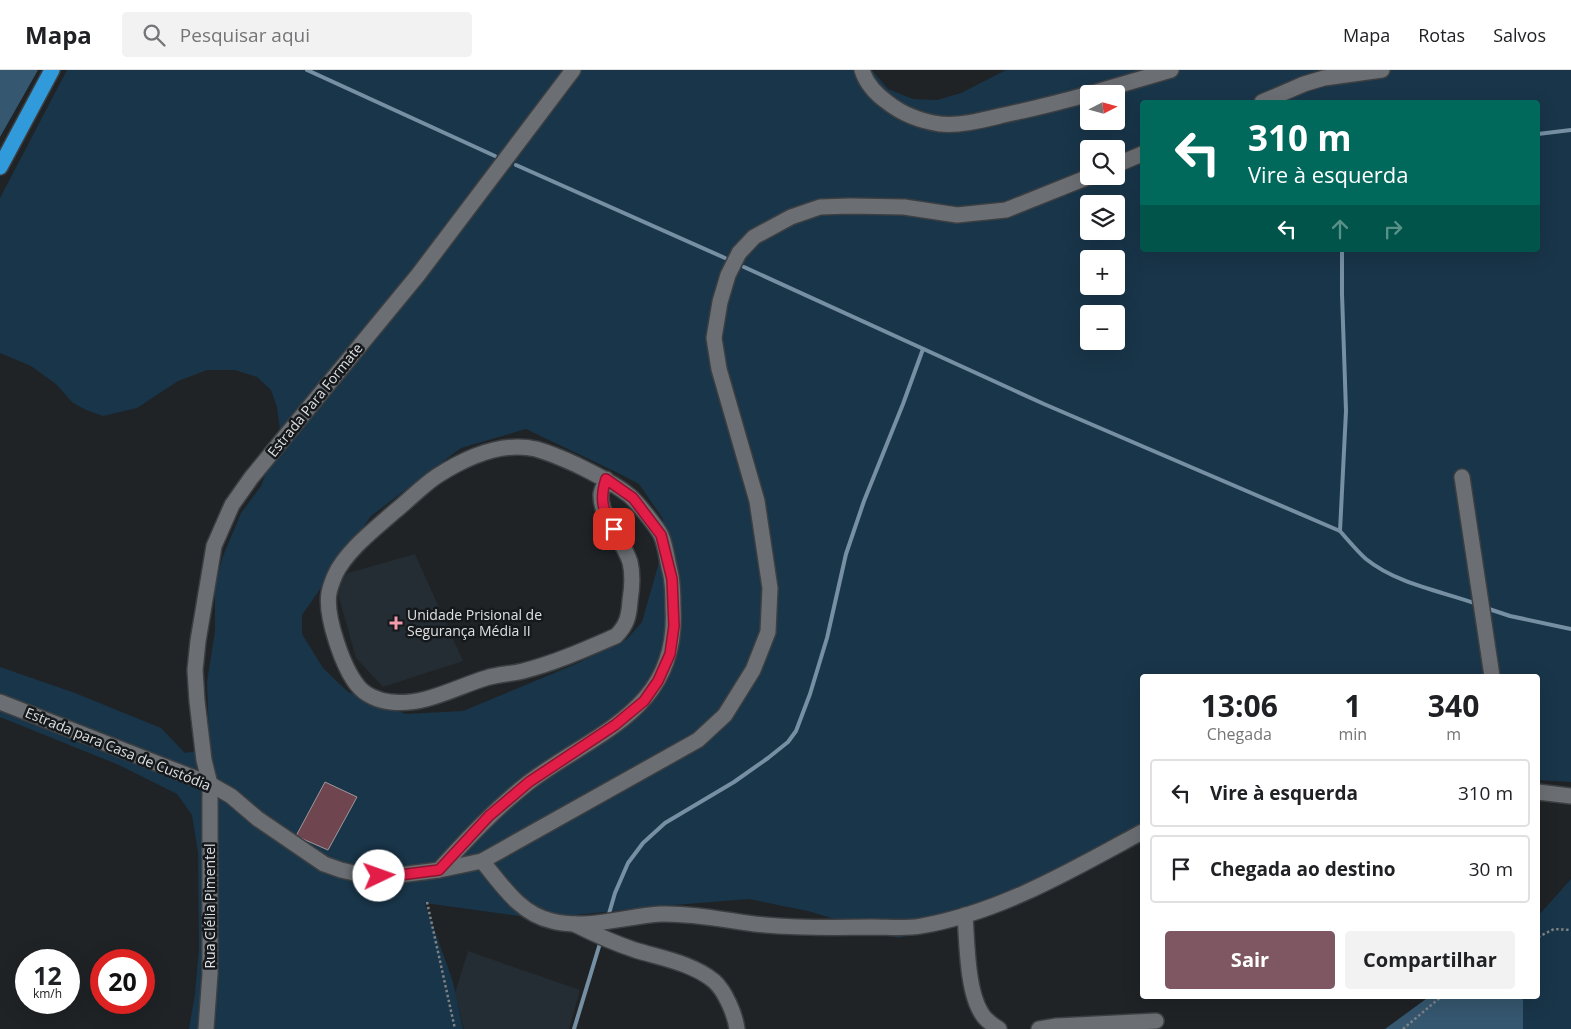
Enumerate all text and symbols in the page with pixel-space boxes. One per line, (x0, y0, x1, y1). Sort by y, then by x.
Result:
search box (122, 12, 472, 57)
text: Mapa (25, 18, 92, 51)
icon: search (140, 21, 168, 49)
text: Pesquisar aqui (180, 22, 310, 48)
text: Mapa (1343, 23, 1390, 47)
text: Rotas (1418, 23, 1465, 47)
text: Salvos (1493, 23, 1546, 47)
north arrow (1080, 85, 1125, 130)
map controls (1080, 85, 1125, 350)
text: 310 m (1248, 114, 1352, 161)
icon: left (1165, 120, 1230, 185)
button: search (1080, 140, 1125, 185)
text: Vire à esquerda (1248, 159, 1409, 189)
button: layers (1080, 195, 1125, 240)
icon: left (1273, 215, 1301, 243)
icon: ahead (1326, 215, 1354, 243)
icon: right (1379, 215, 1407, 243)
button: + (1080, 250, 1125, 295)
button: − (1080, 305, 1125, 350)
street label: Estrada Para Formate (263, 339, 367, 461)
pin (593, 508, 635, 550)
icon: arrive (600, 515, 628, 543)
place label: Unidade Prisional de Segurança Média II (407, 605, 542, 640)
marker: Unidade Prisional de Segurança Média II (389, 616, 403, 630)
text: 13:06 (1201, 685, 1278, 726)
text: 1 (1344, 685, 1361, 726)
text: 340 (1428, 685, 1479, 726)
street label: Estrada para Casa de Custódia (23, 703, 214, 795)
text: Chegada (1207, 723, 1272, 745)
text: min (1339, 723, 1367, 745)
text: m (1446, 723, 1461, 745)
icon: left (1167, 779, 1195, 807)
text: Vire à esquerda (1210, 780, 1358, 806)
text: 310 m (1458, 780, 1513, 806)
street label: Rua Clélia Pimentel (200, 843, 219, 969)
position arrow (352, 849, 404, 901)
icon: arrive (1167, 855, 1195, 883)
text: Chegada ao destino (1210, 856, 1396, 882)
text: 30 m (1469, 856, 1513, 882)
button: Sair (1165, 931, 1335, 989)
button: Compartilhar (1345, 931, 1515, 989)
speed limit sign: 20 (90, 949, 155, 1014)
text: 12 (33, 958, 62, 992)
text: km/h (33, 985, 62, 1002)

